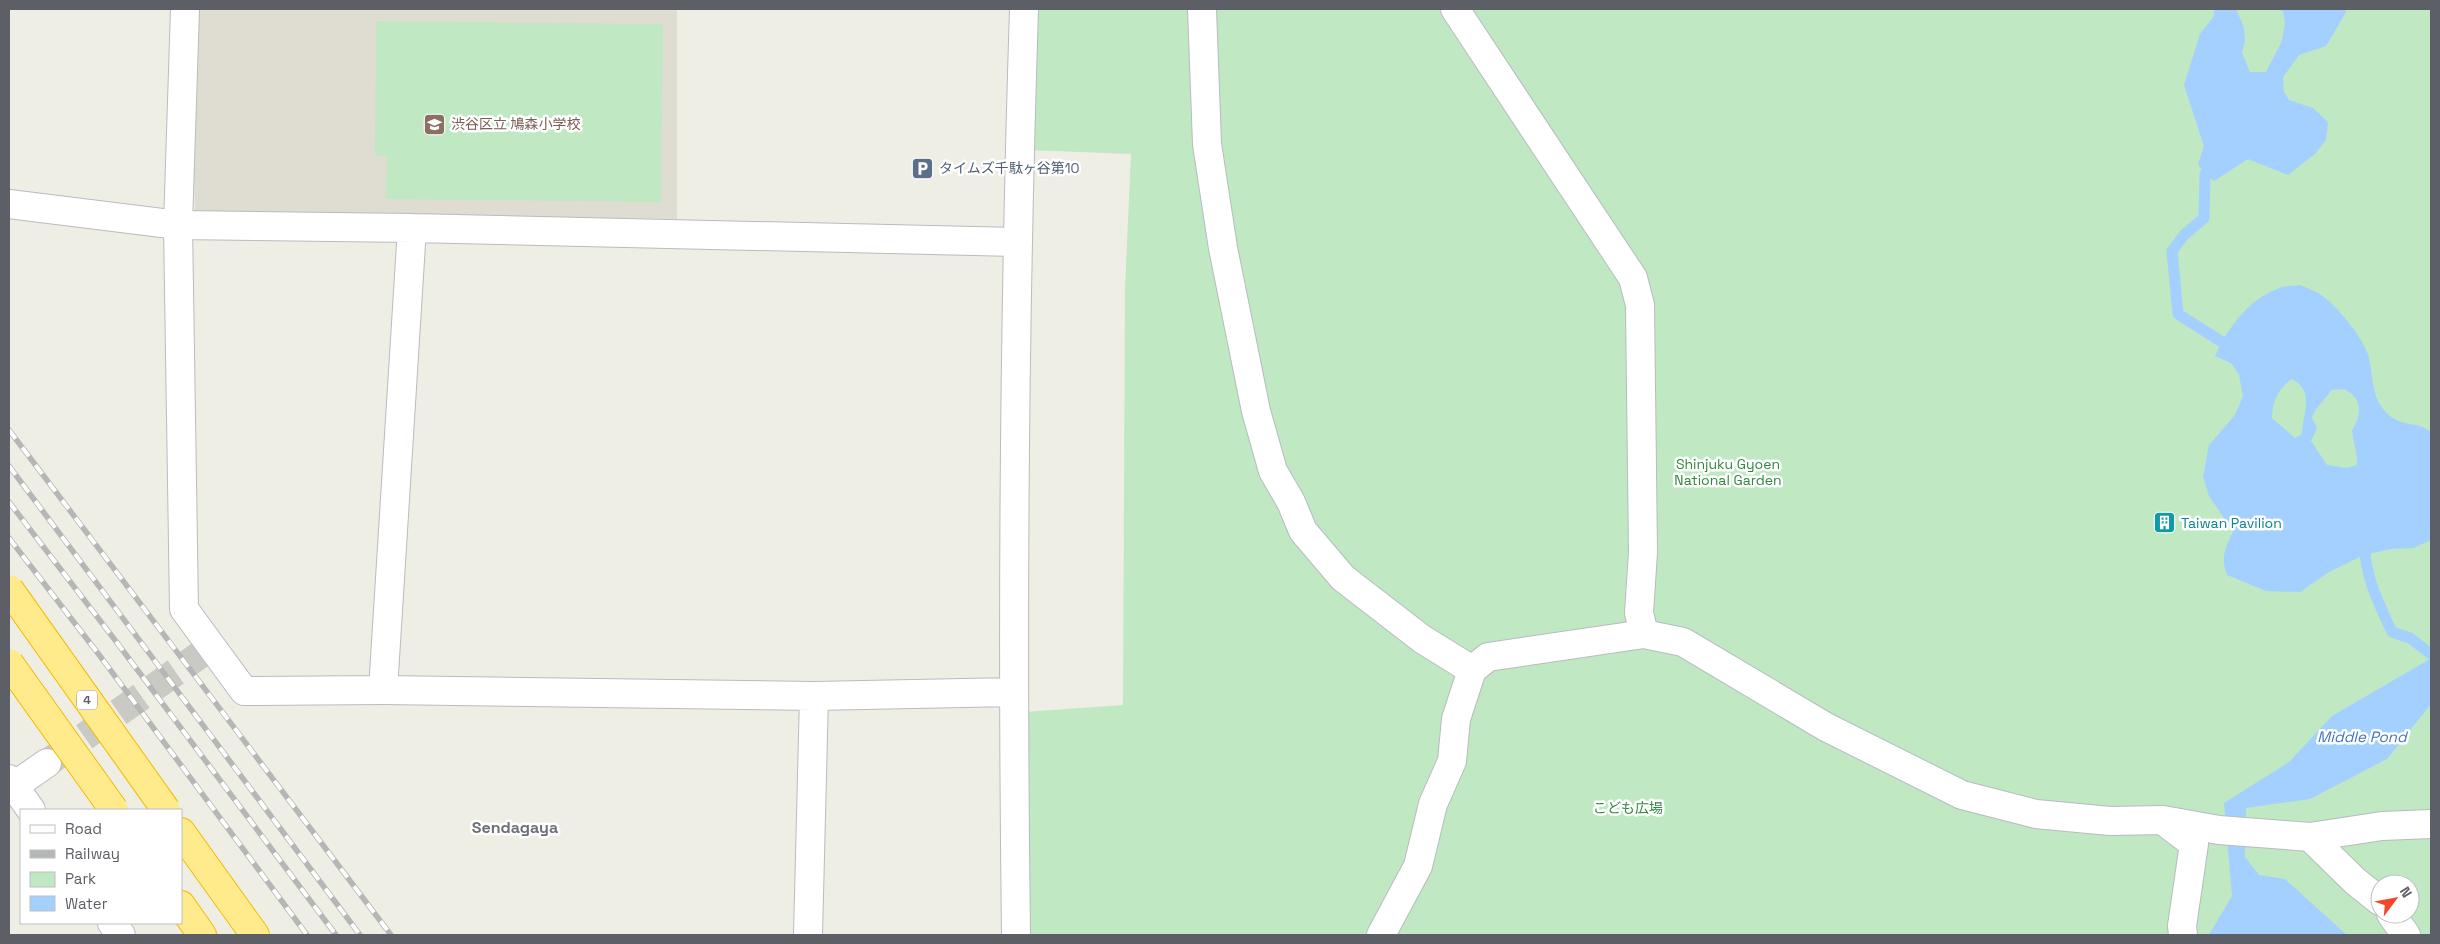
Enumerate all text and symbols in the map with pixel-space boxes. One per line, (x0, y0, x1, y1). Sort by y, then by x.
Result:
school or university icon: 渋谷区立 鳩森小学校 (423, 112, 447, 136)
place label: 渋谷区立 鳩森小学校 (451, 115, 581, 133)
parking icon: タイムズ千駄ヶ谷第10 (911, 156, 935, 180)
place label: タイムズ千駄ヶ谷第10 (939, 159, 1080, 177)
park label: Shinjuku Gyoen National Garden (1674, 455, 1782, 489)
building icon: Taiwan Pavilion (2153, 511, 2177, 535)
place label: Taiwan Pavilion (2181, 514, 2282, 532)
road number: 4 (77, 690, 97, 710)
water label: Middle Pond (2317, 727, 2409, 746)
park label: こども広場 (1593, 799, 1663, 817)
legend (20, 809, 182, 924)
district label: Sendagaya (472, 817, 558, 838)
text: Road (65, 819, 102, 838)
text: Railway (65, 844, 120, 863)
text: Park (65, 869, 96, 888)
north arrow (2370, 874, 2420, 924)
text: N (2396, 883, 2416, 901)
text: Water (65, 894, 108, 913)

